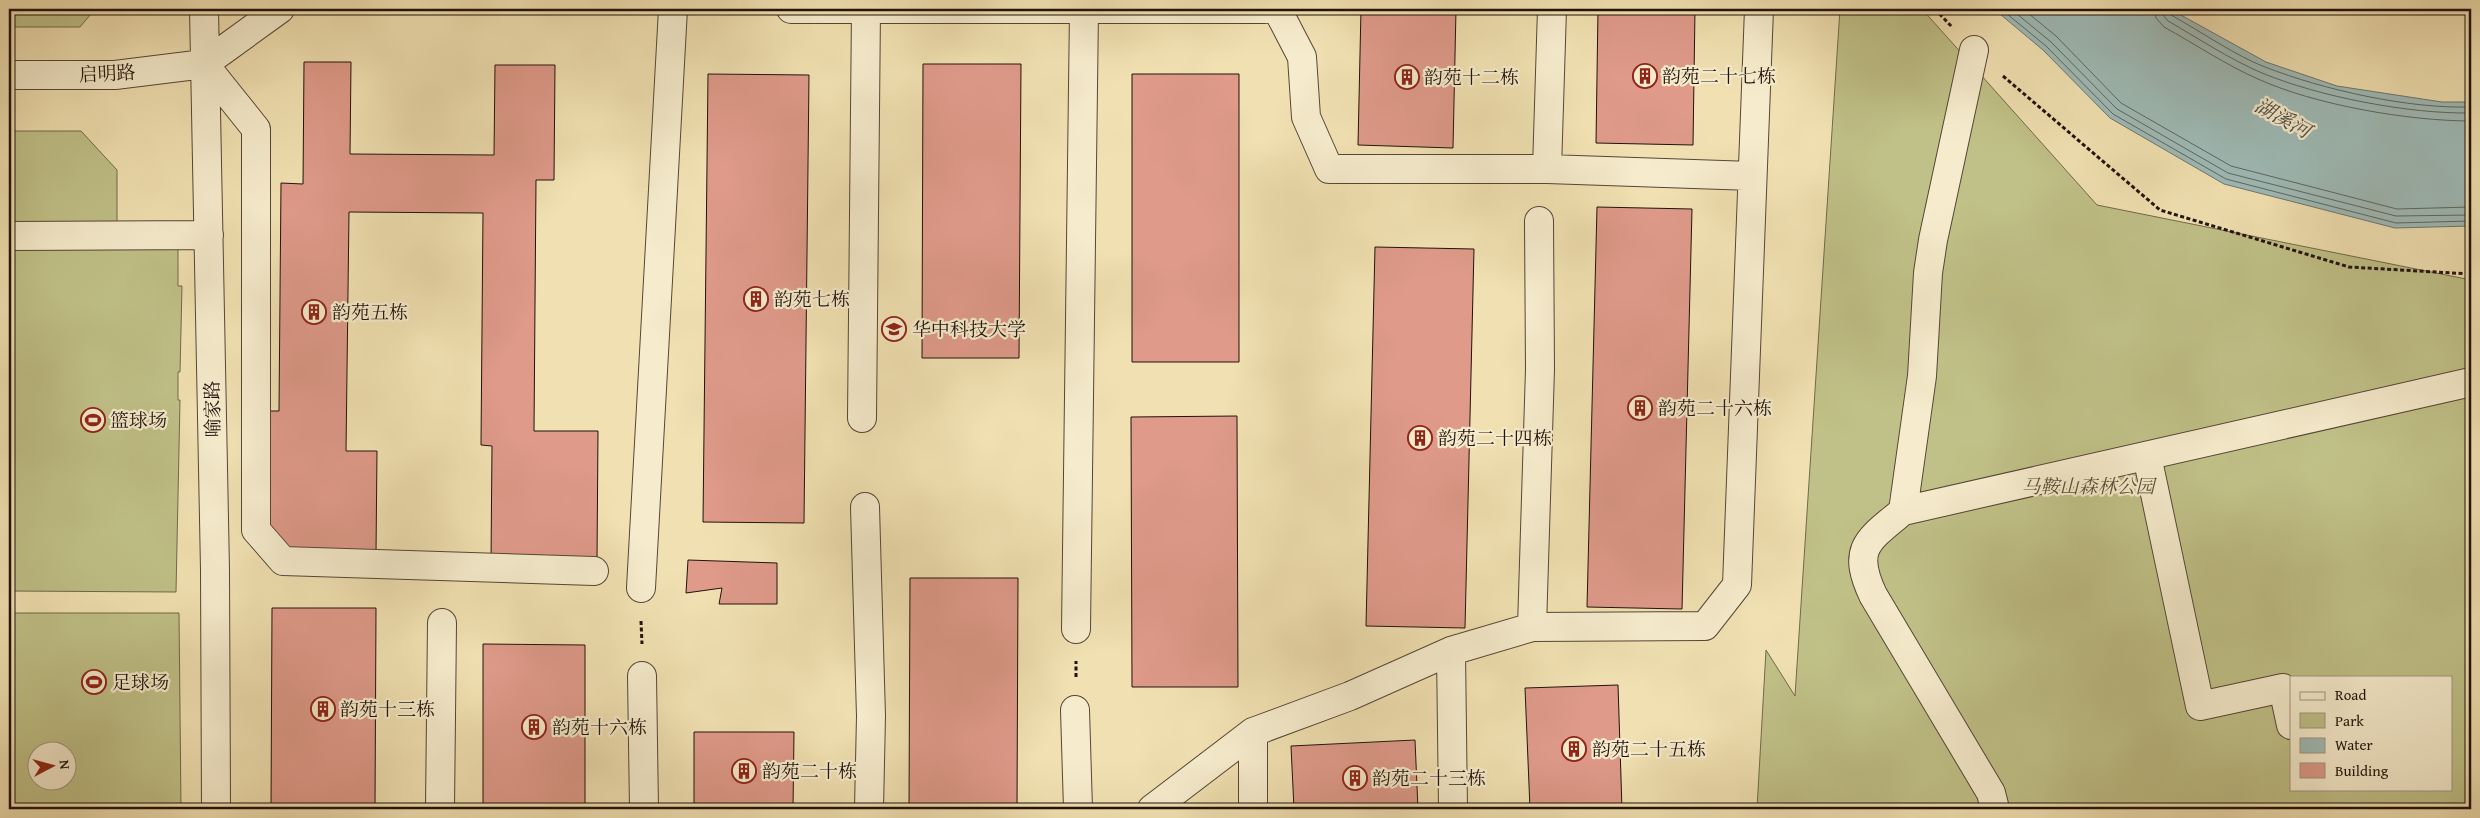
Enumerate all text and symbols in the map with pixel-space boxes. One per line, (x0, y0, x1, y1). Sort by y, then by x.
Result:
street label: 启明路 (78, 58, 136, 88)
place label: 韵苑二十七栋 (1662, 62, 1776, 90)
place label: 韵苑十二栋 (1424, 63, 1519, 91)
building icon: 韵苑二十七栋 (1632, 63, 1658, 89)
building icon: 韵苑十二栋 (1394, 64, 1420, 90)
water label: 湖溪河 (2250, 90, 2319, 146)
place label: 韵苑七栋 (774, 285, 850, 313)
building icon: 韵苑七栋 (743, 286, 769, 312)
place label: 韵苑五栋 (332, 298, 408, 326)
building icon: 韵苑五栋 (301, 299, 327, 325)
place label: 华中科技大学 (912, 315, 1026, 343)
school or university icon: 华中科技大学 (881, 316, 907, 342)
street label: 喻家路 (198, 380, 226, 438)
place label: 韵苑二十六栋 (1658, 394, 1772, 422)
building icon: 韵苑二十六栋 (1627, 395, 1653, 421)
place label: 篮球场 (110, 406, 167, 434)
sports icon: 篮球场 (80, 407, 106, 433)
place label: 韵苑二十四栋 (1438, 424, 1552, 452)
building icon: 韵苑二十四栋 (1407, 425, 1433, 451)
park label: 马鞍山森林公园 (2021, 472, 2157, 500)
place label: 足球场 (112, 668, 169, 696)
sports icon: 足球场 (81, 669, 107, 695)
legend (2290, 676, 2452, 790)
text: Road (2335, 684, 2366, 705)
place label: 韵苑十三栋 (340, 695, 435, 723)
building icon: 韵苑十三栋 (310, 696, 336, 722)
text: Park (2335, 710, 2364, 731)
place label: 韵苑十六栋 (552, 713, 647, 741)
building icon: 韵苑十六栋 (521, 714, 547, 740)
text: Water (2335, 734, 2373, 755)
place label: 韵苑二十五栋 (1592, 735, 1706, 763)
building icon: 韵苑二十五栋 (1561, 736, 1587, 762)
north arrow (28, 740, 78, 790)
place label: 韵苑二十栋 (762, 757, 857, 785)
building icon: 韵苑二十栋 (731, 758, 757, 784)
text: N (54, 759, 75, 771)
text: Building (2335, 760, 2389, 781)
place label: 韵苑二十三栋 (1372, 764, 1486, 792)
building icon: 韵苑二十三栋 (1342, 765, 1368, 791)

